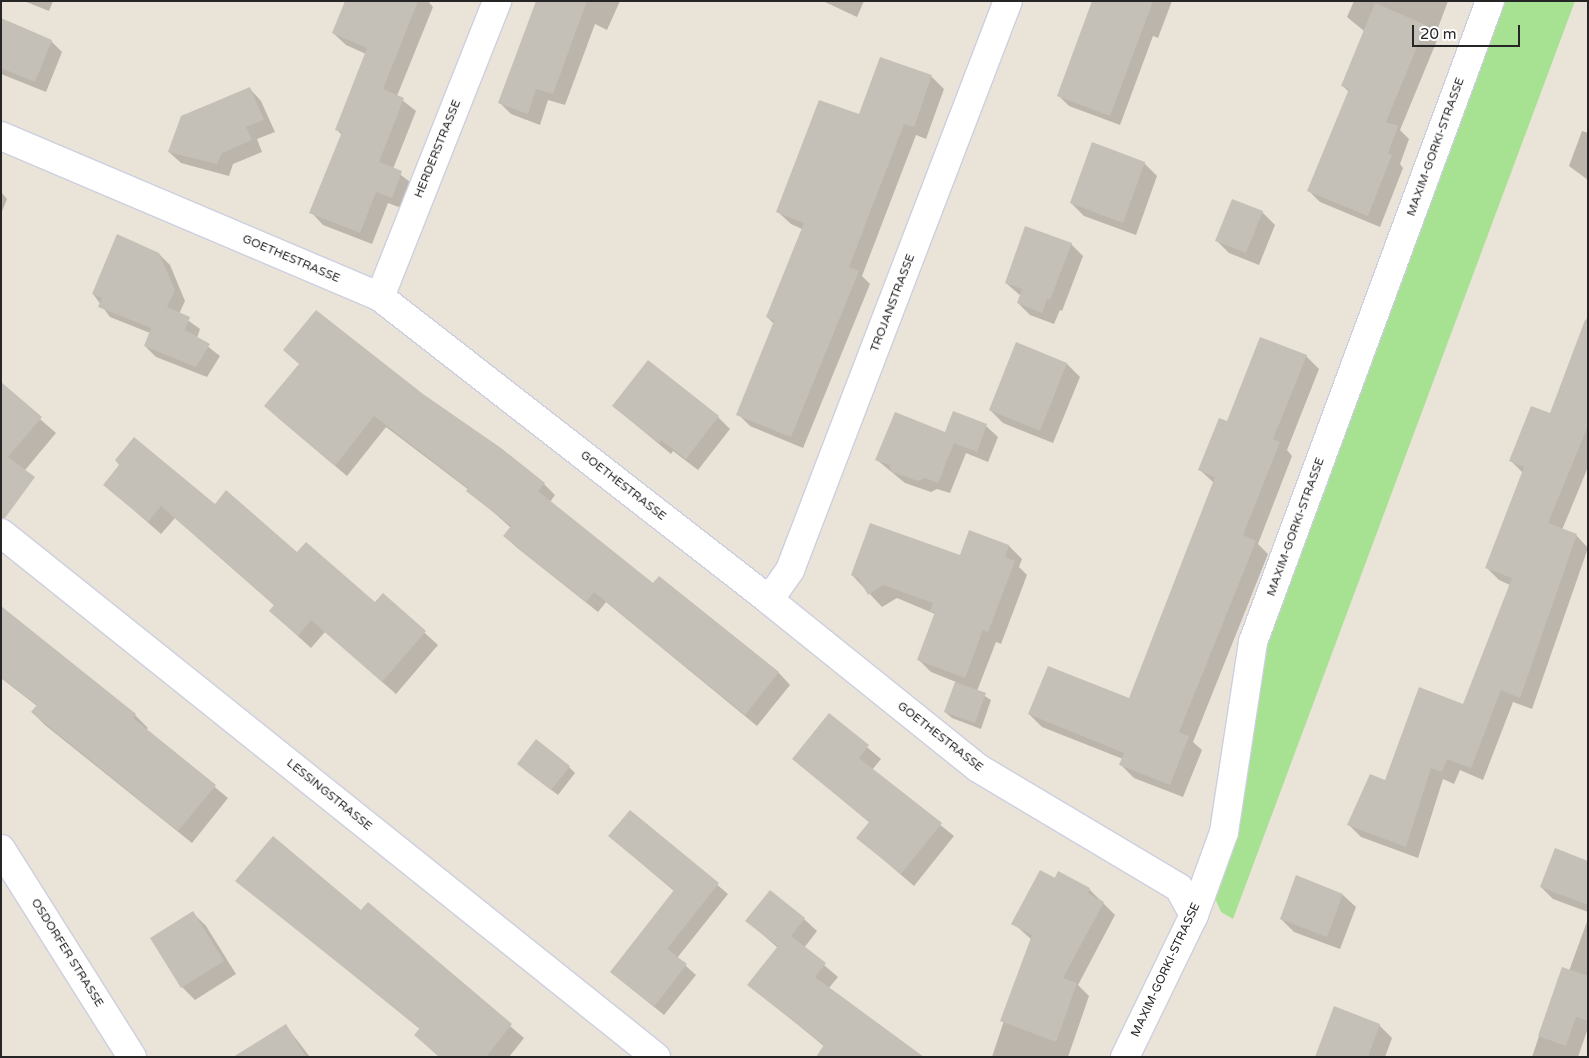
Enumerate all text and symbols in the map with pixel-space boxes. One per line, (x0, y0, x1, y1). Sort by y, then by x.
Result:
scale bar (1414, 15, 1522, 47)
text: 20 m (1420, 25, 1457, 43)
street label: MAXIM-GORKI-STRASSE (1404, 76, 1468, 218)
street label: HERDERSTRASSE (412, 98, 464, 200)
street label: GOETHESTRASSE (240, 232, 342, 286)
street label: TROJANSTRASSE (868, 252, 918, 354)
street label: GOETHESTRASSE (577, 448, 669, 524)
street label: MAXIM-GORKI-STRASSE (1264, 456, 1328, 598)
street label: GOETHESTRASSE (894, 699, 986, 775)
street label: LESSINGSTRASSE (283, 756, 375, 834)
street label: OSDORFER STRASSE (28, 896, 106, 1010)
street label: MAXIM-GORKI-STRASSE (1129, 901, 1203, 1039)

